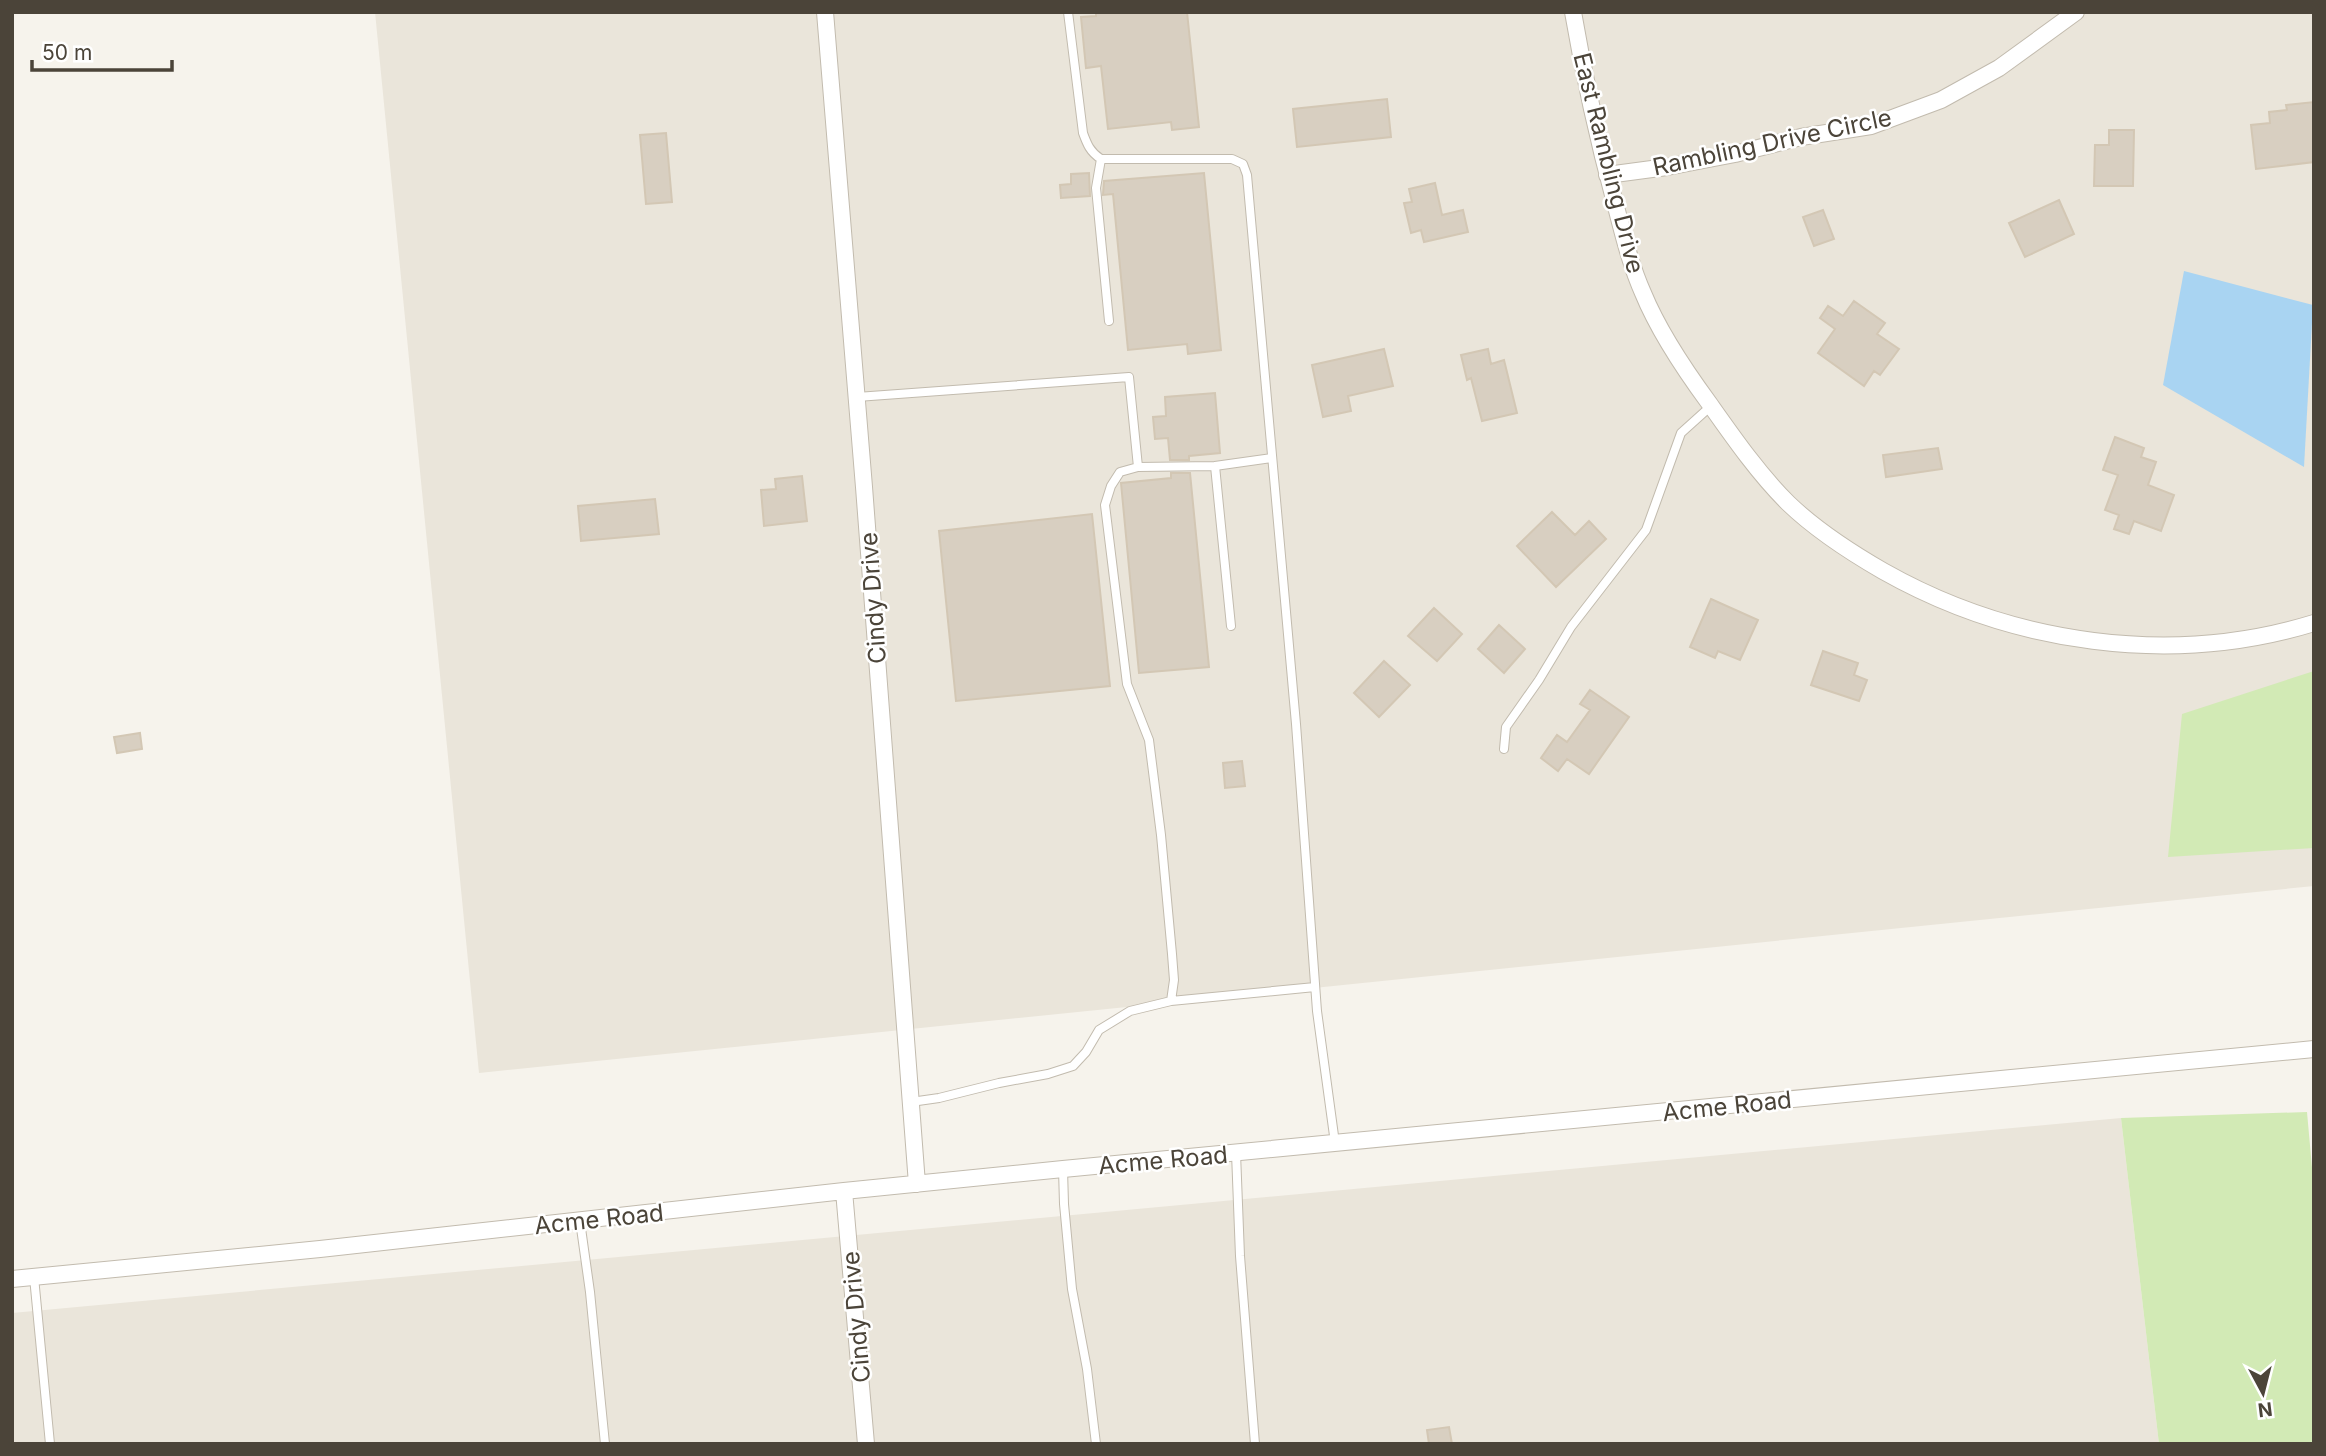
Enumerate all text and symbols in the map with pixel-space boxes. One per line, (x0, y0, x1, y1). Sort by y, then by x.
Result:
scale bar (32, 28, 172, 72)
text: 50 m (42, 40, 92, 65)
street label: East Rambling Drive (1568, 50, 1650, 276)
street label: Rambling Drive Circle (1650, 102, 1894, 182)
street label: Cindy Drive (854, 531, 892, 665)
street label: Acme Road (1661, 1085, 1793, 1127)
street label: Acme Road (1097, 1140, 1229, 1180)
street label: Acme Road (533, 1198, 665, 1240)
street label: Cindy Drive (836, 1250, 876, 1384)
north arrow (2228, 1358, 2298, 1428)
text: N (2256, 1397, 2274, 1422)

